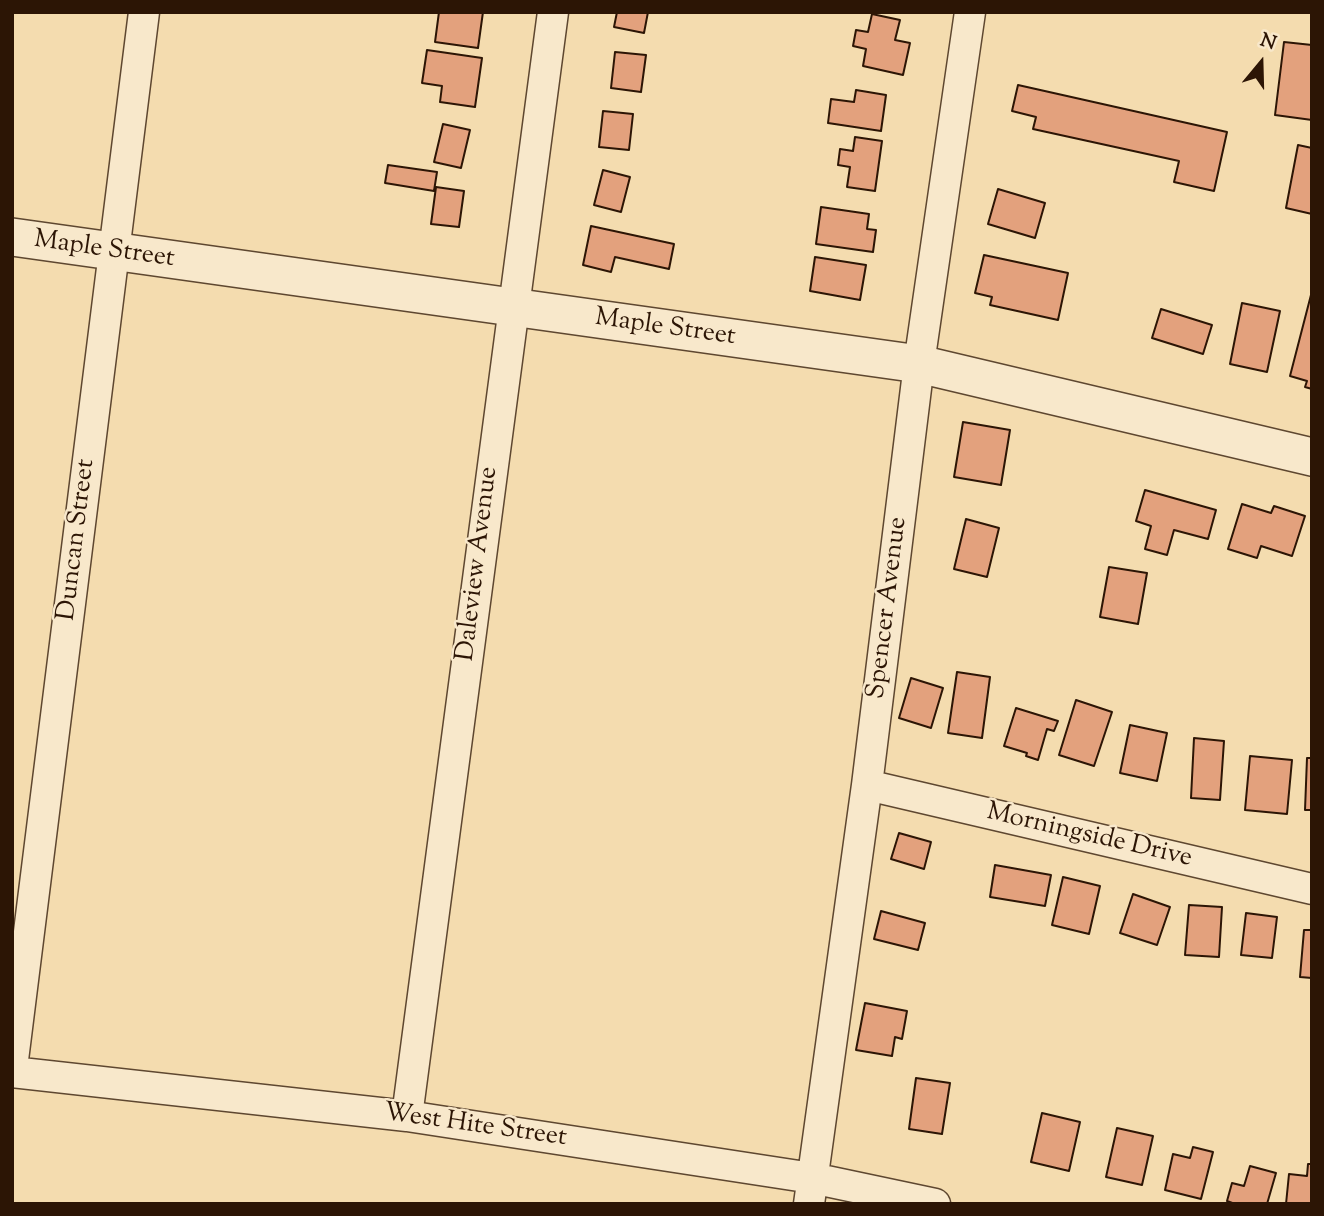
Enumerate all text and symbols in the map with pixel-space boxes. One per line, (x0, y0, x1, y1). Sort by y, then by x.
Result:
text: N (1256, 27, 1280, 58)
north arrow (1226, 28, 1296, 98)
street label: Maple Street (32, 226, 176, 276)
street label: Maple Street (593, 304, 737, 354)
street label: Duncan Street (53, 457, 103, 623)
street label: Daleview Avenue (452, 465, 506, 663)
street label: Spencer Avenue (862, 515, 916, 701)
street label: Morningside Drive (983, 798, 1195, 876)
street label: West Hite Street (381, 1099, 569, 1155)

